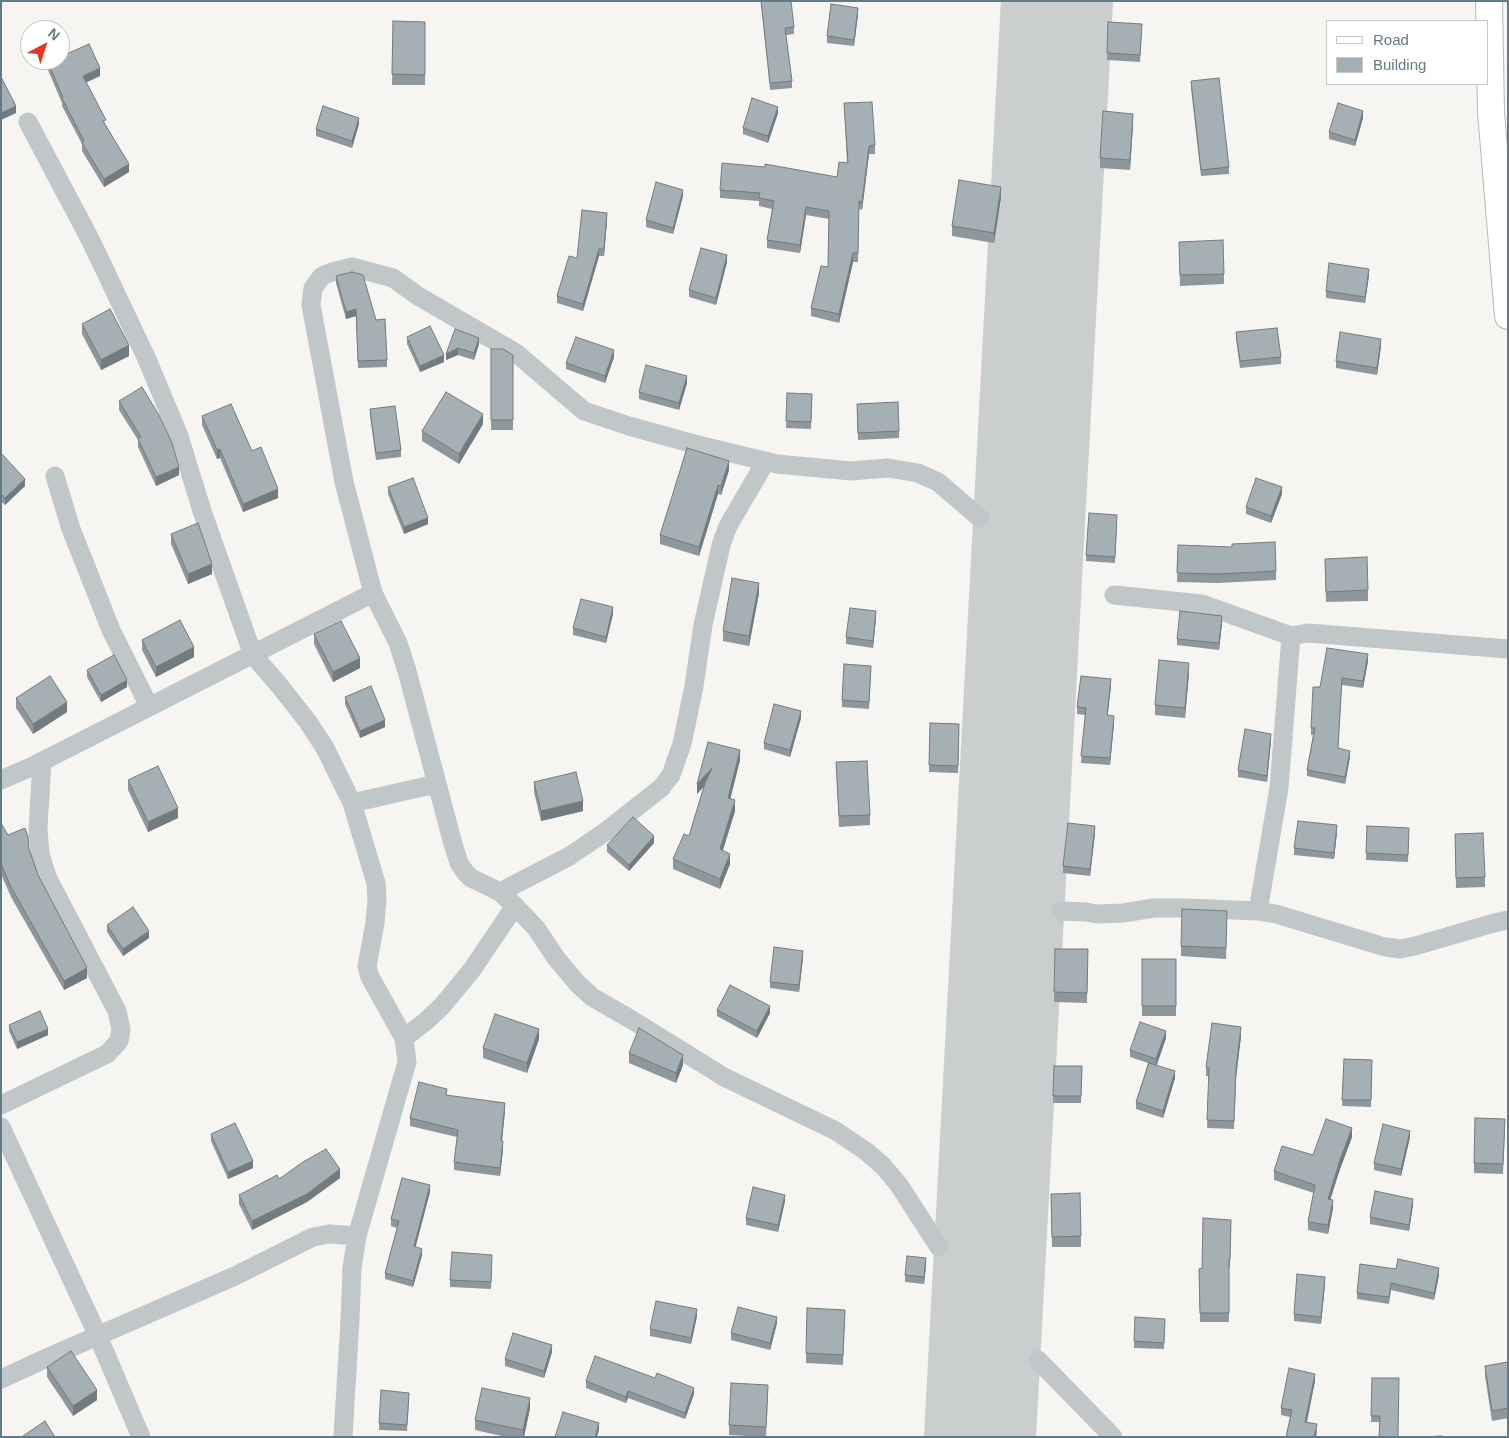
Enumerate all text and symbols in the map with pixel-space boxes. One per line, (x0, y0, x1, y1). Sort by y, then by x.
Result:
north arrow (20, 20, 70, 70)
legend (1326, 20, 1489, 85)
text: N (45, 25, 63, 44)
text: Road (1373, 31, 1409, 48)
text: Building (1373, 56, 1426, 73)

